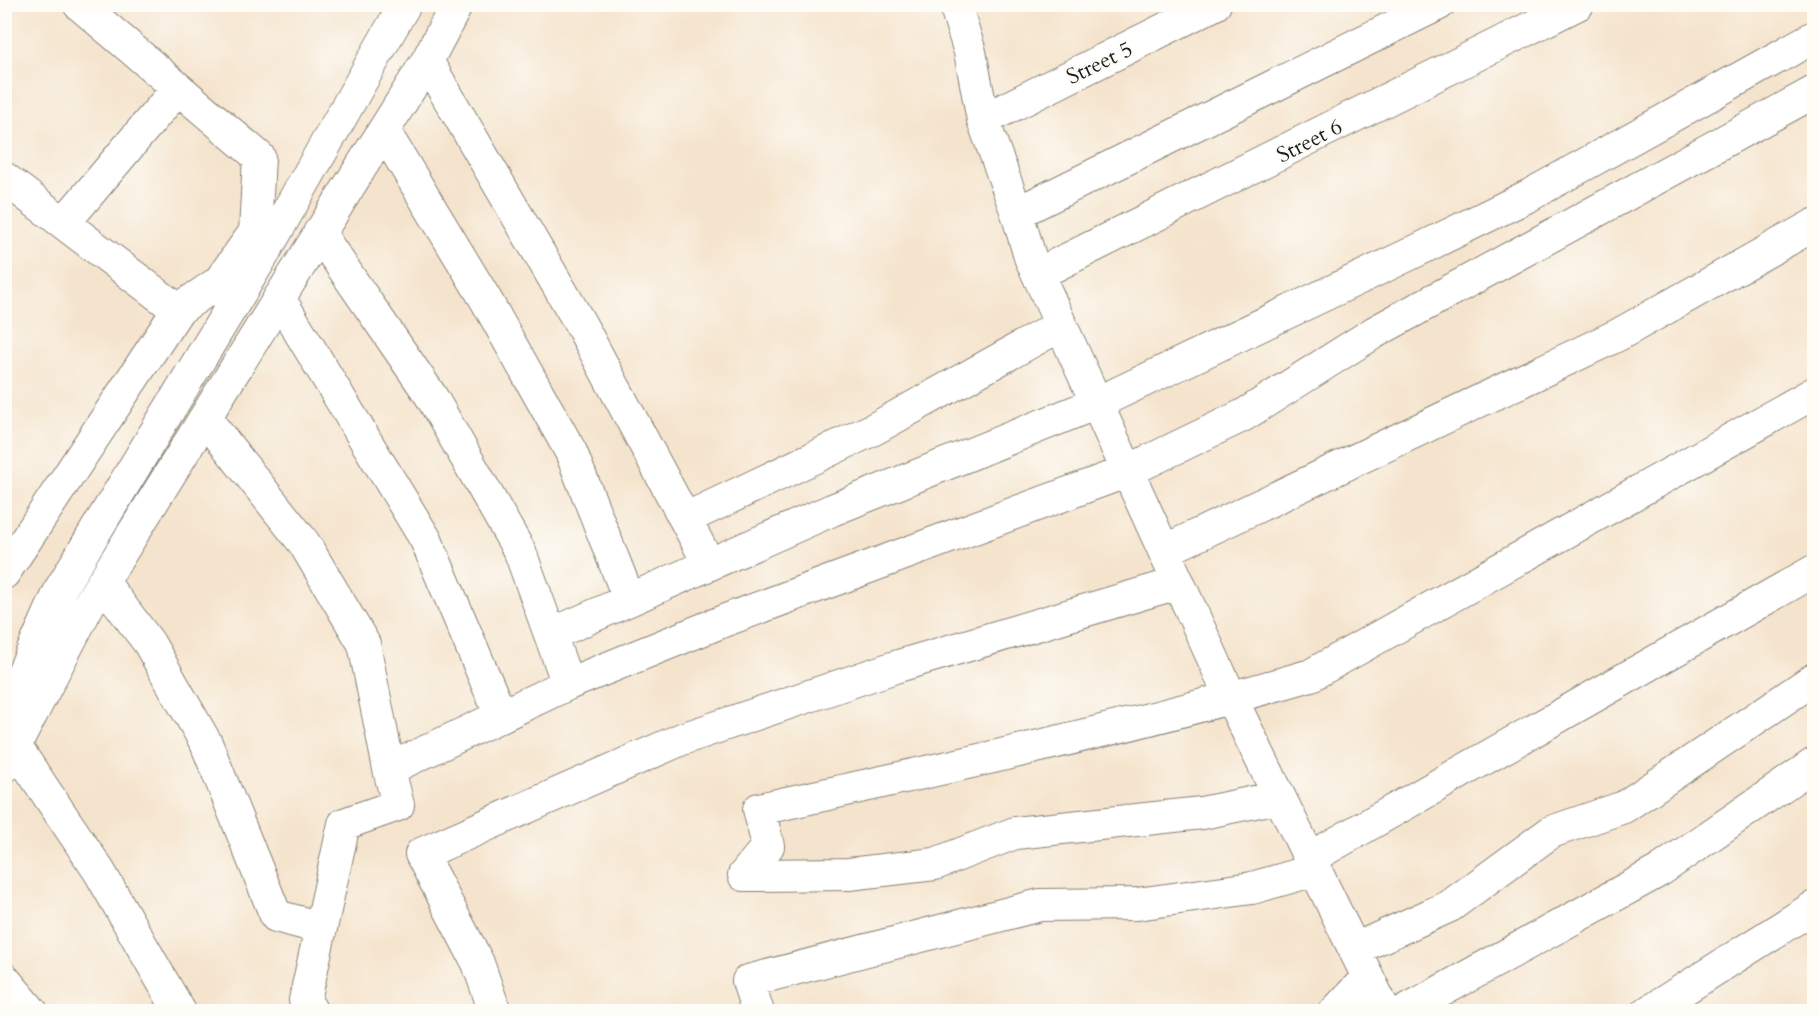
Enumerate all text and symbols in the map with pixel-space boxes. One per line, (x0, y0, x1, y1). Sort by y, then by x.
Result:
street label: Street 5 (1061, 34, 1138, 92)
street label: Street 6 (1271, 112, 1347, 170)

